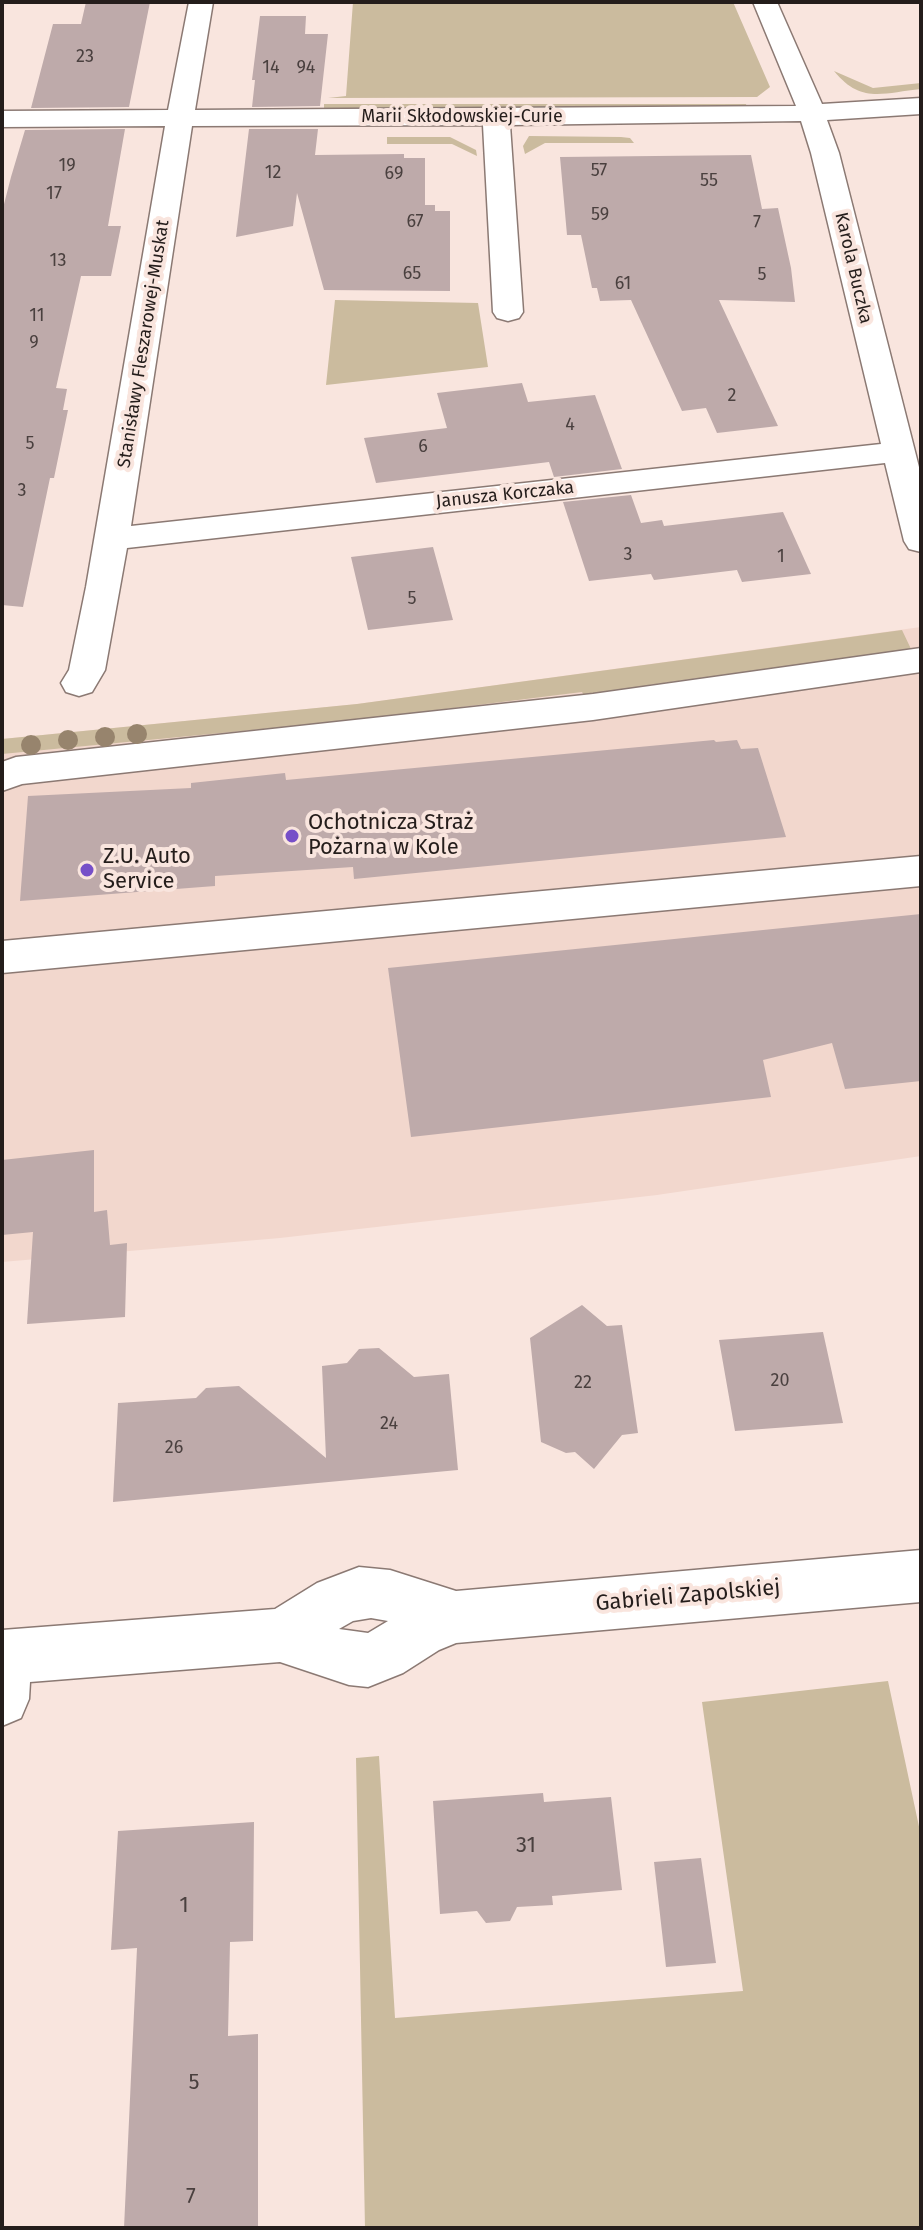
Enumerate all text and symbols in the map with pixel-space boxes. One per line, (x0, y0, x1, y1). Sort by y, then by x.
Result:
house number: 23 (76, 46, 94, 68)
house number: 14 (262, 57, 280, 79)
house number: 94 (297, 57, 315, 79)
street label: Marii Skłodowskiej-Curie (361, 106, 563, 128)
house number: 19 (58, 155, 76, 177)
house number: 57 (591, 160, 607, 182)
house number: 12 (265, 162, 281, 184)
house number: 69 (385, 163, 403, 185)
house number: 55 (700, 170, 718, 192)
house number: 17 (46, 183, 62, 205)
house number: 59 (591, 204, 609, 226)
street label: Karola Buczka (830, 210, 876, 326)
house number: 67 (406, 211, 424, 233)
house number: 7 (753, 212, 761, 234)
street label: Stanisławy Fleszarowej-Muskat (114, 218, 174, 470)
house number: 13 (50, 250, 66, 272)
house number: 65 (403, 263, 421, 285)
house number: 5 (757, 264, 767, 286)
house number: 61 (615, 273, 631, 295)
house number: 11 (29, 305, 45, 327)
house number: 9 (29, 332, 39, 354)
house number: 2 (728, 385, 736, 407)
house number: 4 (565, 414, 575, 436)
house number: 5 (25, 433, 35, 455)
house number: 6 (418, 436, 428, 458)
street label: Janusza Korczaka (435, 477, 575, 513)
house number: 3 (18, 480, 26, 502)
house number: 3 (624, 544, 632, 566)
house number: 1 (777, 546, 785, 568)
house number: 5 (407, 588, 417, 610)
place label: Ochotnicza Straż Pożarna w Kole (308, 810, 473, 862)
marker: Ochotnicza Straż Pożarna w Kole (283, 827, 301, 845)
place label: Z.U. Auto Service (103, 844, 191, 896)
marker: Z.U. Auto Service (78, 861, 96, 879)
house number: 20 (771, 1370, 789, 1392)
house number: 22 (574, 1372, 592, 1394)
house number: 24 (380, 1413, 398, 1435)
house number: 26 (165, 1437, 183, 1459)
street label: Gabrieli Zapolskiej (594, 1575, 782, 1617)
house number: 31 (516, 1833, 536, 1859)
house number: 1 (179, 1893, 189, 1919)
house number: 5 (188, 2070, 200, 2096)
house number: 7 (186, 2184, 196, 2210)

